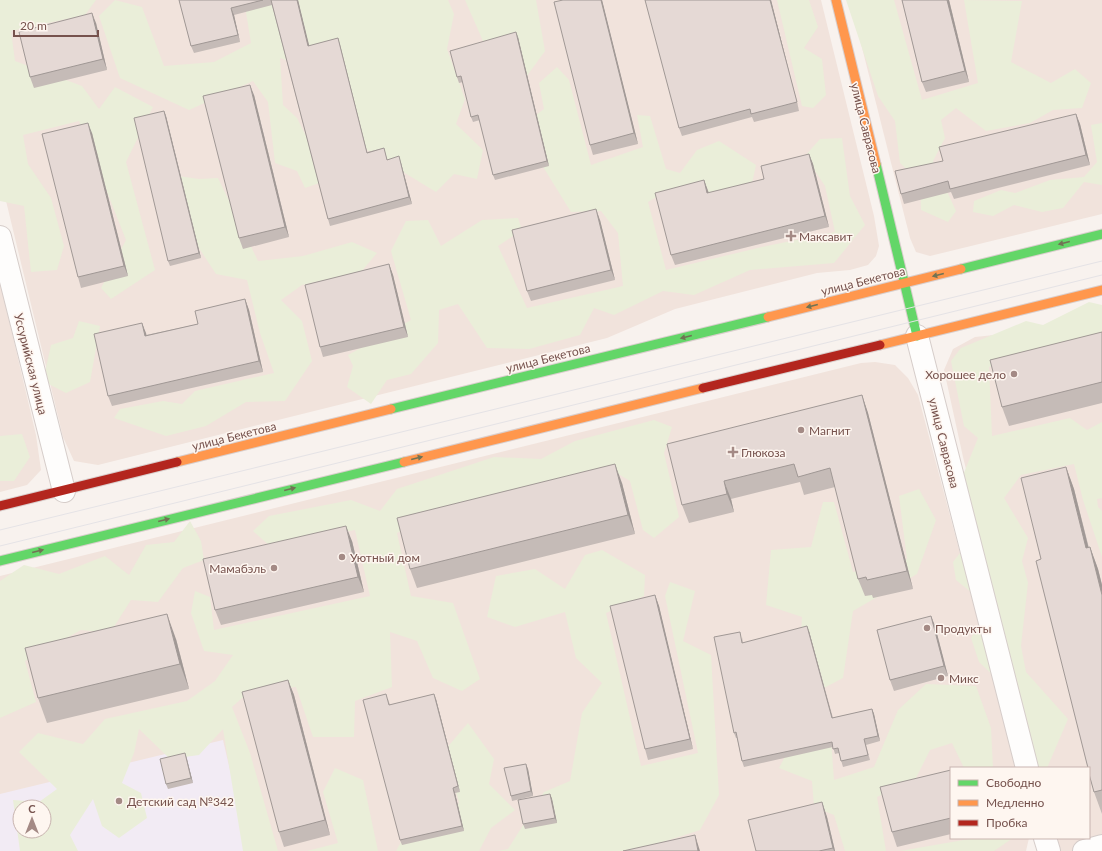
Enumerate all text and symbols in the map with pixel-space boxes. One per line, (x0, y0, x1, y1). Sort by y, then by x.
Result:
scale bar (14, 12, 98, 38)
text: 20 m (20, 18, 47, 33)
street label: улица Саврасова (847, 81, 885, 175)
place label: Максавит (799, 229, 853, 244)
marker: Максавит (786, 231, 796, 241)
one-way arrow (1058, 241, 1070, 247)
street label: улица Бекетова (819, 263, 907, 299)
one-way arrow (932, 272, 944, 278)
one-way arrow (806, 303, 818, 309)
street label: Уссурийская улица (11, 312, 51, 416)
one-way arrow (679, 334, 691, 340)
street label: улица Бекетова (504, 340, 592, 376)
place label: Хорошее дело (925, 367, 1006, 382)
marker: Хорошее дело (1009, 369, 1019, 379)
street label: улица Саврасова (925, 396, 963, 490)
street label: улица Бекетова (190, 418, 278, 454)
place label: Магнит (809, 423, 851, 438)
marker: Магнит (796, 425, 806, 435)
place label: Глюкоза (741, 445, 786, 460)
marker: Глюкоза (728, 447, 738, 457)
one-way arrow (410, 455, 423, 461)
one-way arrow (284, 486, 297, 492)
one-way arrow (158, 517, 170, 523)
one-way arrow (32, 548, 44, 554)
place label: Уютный дом (350, 550, 420, 565)
marker: Уютный дом (337, 552, 347, 562)
place label: Мамабэль (209, 561, 266, 576)
marker: Мамабэль (269, 563, 279, 573)
place label: Продукты (935, 621, 991, 636)
marker: Продукты (922, 623, 932, 633)
place label: Микс (949, 671, 979, 686)
marker: Микс (936, 673, 946, 683)
legend (950, 767, 1090, 839)
text: Свободно (986, 775, 1042, 790)
place label: Детский сад №342 (127, 794, 234, 809)
text: Медленно (986, 795, 1045, 810)
marker: Детский сад №342 (114, 796, 124, 806)
north arrow (12, 799, 52, 839)
text: С (28, 802, 36, 815)
text: Пробка (986, 815, 1027, 830)

